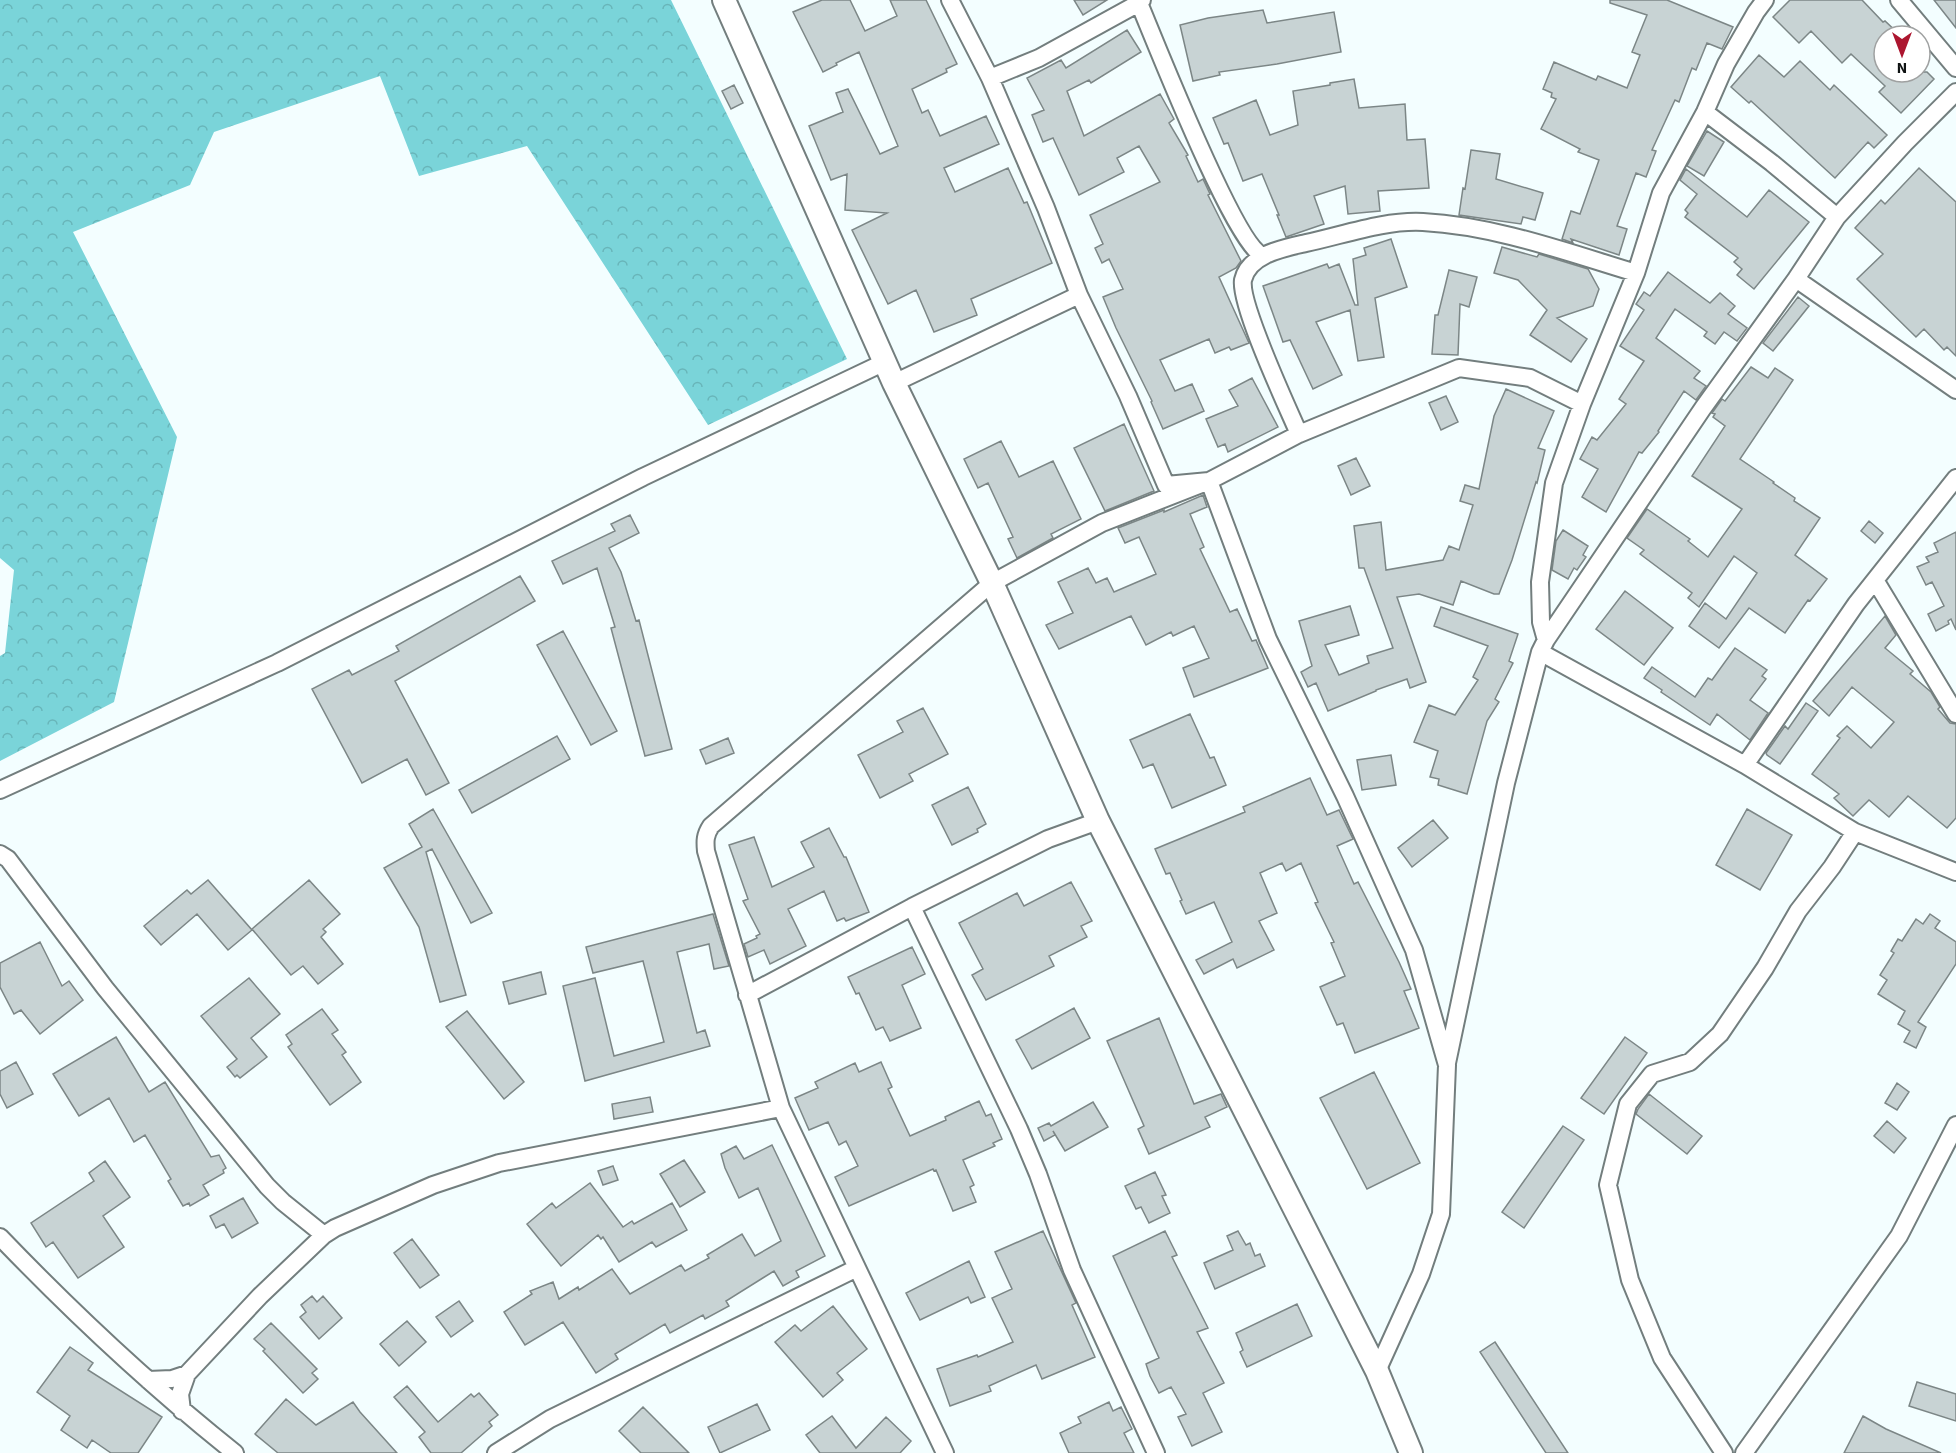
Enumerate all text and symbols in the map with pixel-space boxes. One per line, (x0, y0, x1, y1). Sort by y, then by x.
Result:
north arrow (1872, 24, 1932, 84)
text: N (1897, 57, 1907, 79)

